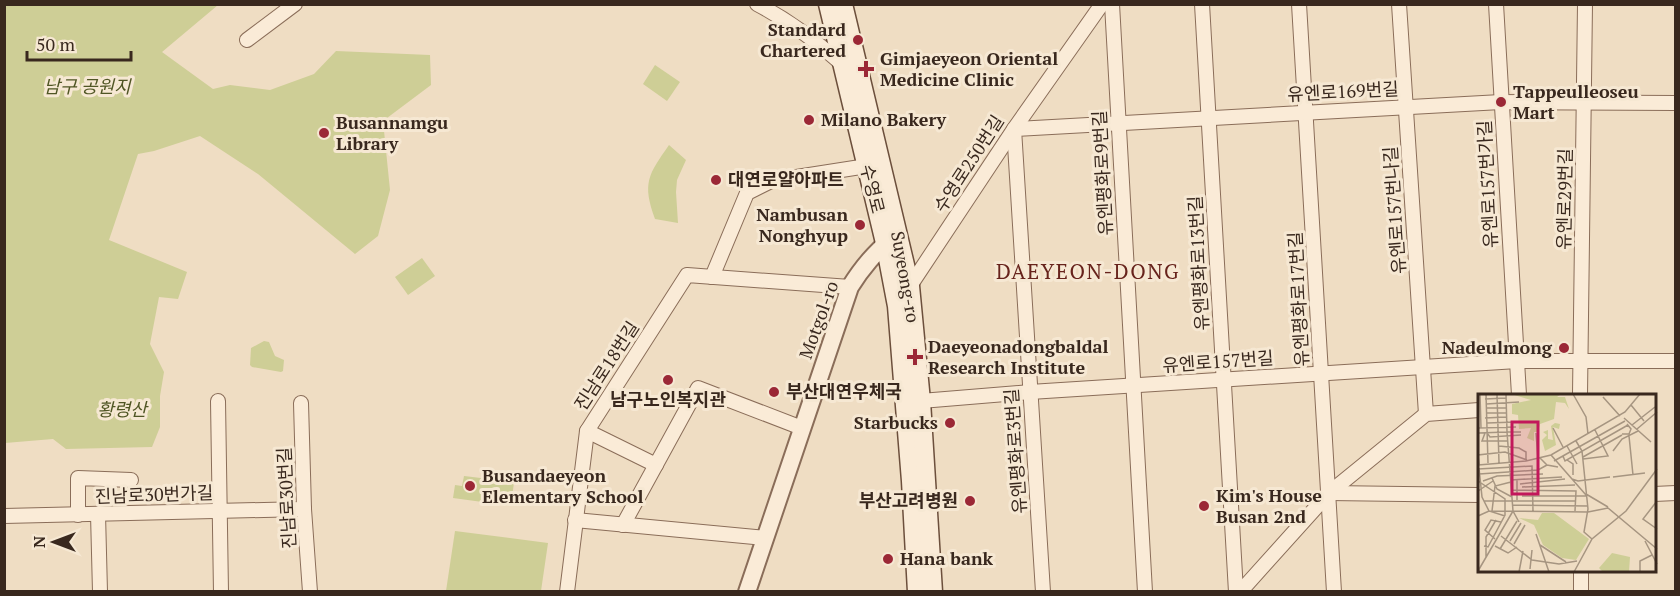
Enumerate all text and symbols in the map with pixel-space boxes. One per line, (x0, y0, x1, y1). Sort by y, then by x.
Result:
place label: Standard Chartered (760, 17, 846, 62)
scale bar (27, 24, 130, 62)
text: 50 m (36, 32, 76, 56)
marker: Standard Chartered (851, 33, 865, 47)
place label: Gimjaeyeon Oriental Medicine Clinic (880, 46, 1058, 91)
marker: Gimjaeyeon Oriental Medicine Clinic (857, 60, 875, 78)
park label: 남구 공원지 (43, 74, 132, 98)
street label: 유엔로169번길 (1287, 76, 1399, 106)
place label: Tappeulleoseu Mart (1513, 79, 1639, 124)
marker: Tappeulleoseu Mart (1494, 95, 1508, 109)
place label: Milano Bakery (821, 107, 946, 131)
place label: Busannamgu Library (336, 110, 448, 155)
street label: 수영로250번길 (928, 110, 1009, 217)
street label: 유엔평화로9번길 (1087, 110, 1117, 236)
marker: Milano Bakery (802, 113, 816, 127)
street label: 유엔로157번가길 (1472, 119, 1502, 249)
marker: Busannamgu Library (317, 126, 331, 140)
street label: 유엔로157번나길 (1378, 145, 1410, 275)
street label: 유엔로29번길 (1551, 148, 1577, 250)
street label: 수영로 (855, 162, 891, 216)
place label: 대연로얄아파트 (728, 167, 844, 191)
marker: 대연로얄아파트 (709, 173, 723, 187)
street label: 유엔평화로13번길 (1182, 195, 1214, 331)
place label: Nambusan Nonghyup (756, 202, 848, 247)
marker: Nambusan Nonghyup (853, 218, 867, 232)
street label: Suyeong-ro (886, 229, 926, 324)
street label: 유엔평화로17번길 (1282, 231, 1314, 367)
district label: DAEYEON-DONG (996, 257, 1180, 285)
street label: Motgol-ro (793, 277, 843, 362)
street label: 진남로18번길 (568, 316, 644, 415)
place label: Daeyeonadongbaldal Research Institute (928, 334, 1108, 379)
place label: Nadeulmong (1442, 335, 1553, 359)
marker: Nadeulmong (1557, 341, 1571, 355)
street label: 유엔로157번길 (1161, 345, 1274, 377)
marker: Daeyeonadongbaldal Research Institute (906, 348, 924, 366)
marker: 남구노인복지관 (661, 373, 675, 387)
place label: 부산대연우체국 (786, 379, 902, 403)
marker: 부산대연우체국 (767, 385, 781, 399)
place label: 남구노인복지관 (610, 387, 726, 411)
street label: 유엔평화로3번길 (999, 388, 1031, 515)
inset map (1478, 394, 1656, 572)
park label: 황령산 (97, 397, 149, 421)
place label: Starbucks (854, 410, 938, 434)
marker: Starbucks (943, 416, 957, 430)
street label: 진남로30번길 (271, 446, 301, 550)
place label: Busandaeyeon Elementary School (482, 463, 644, 508)
marker: Busandaeyeon Elementary School (463, 479, 477, 493)
street label: 진남로30번가길 (94, 480, 214, 508)
place label: Kim's House Busan 2nd (1216, 483, 1322, 528)
place label: 부산고려병원 (859, 488, 958, 512)
marker: 부산고려병원 (963, 494, 977, 508)
marker: Kim's House Busan 2nd (1197, 499, 1211, 513)
north arrow (24, 512, 84, 572)
text: N (28, 536, 50, 548)
place label: Hana bank (900, 546, 994, 570)
marker: Hana bank (881, 552, 895, 566)

